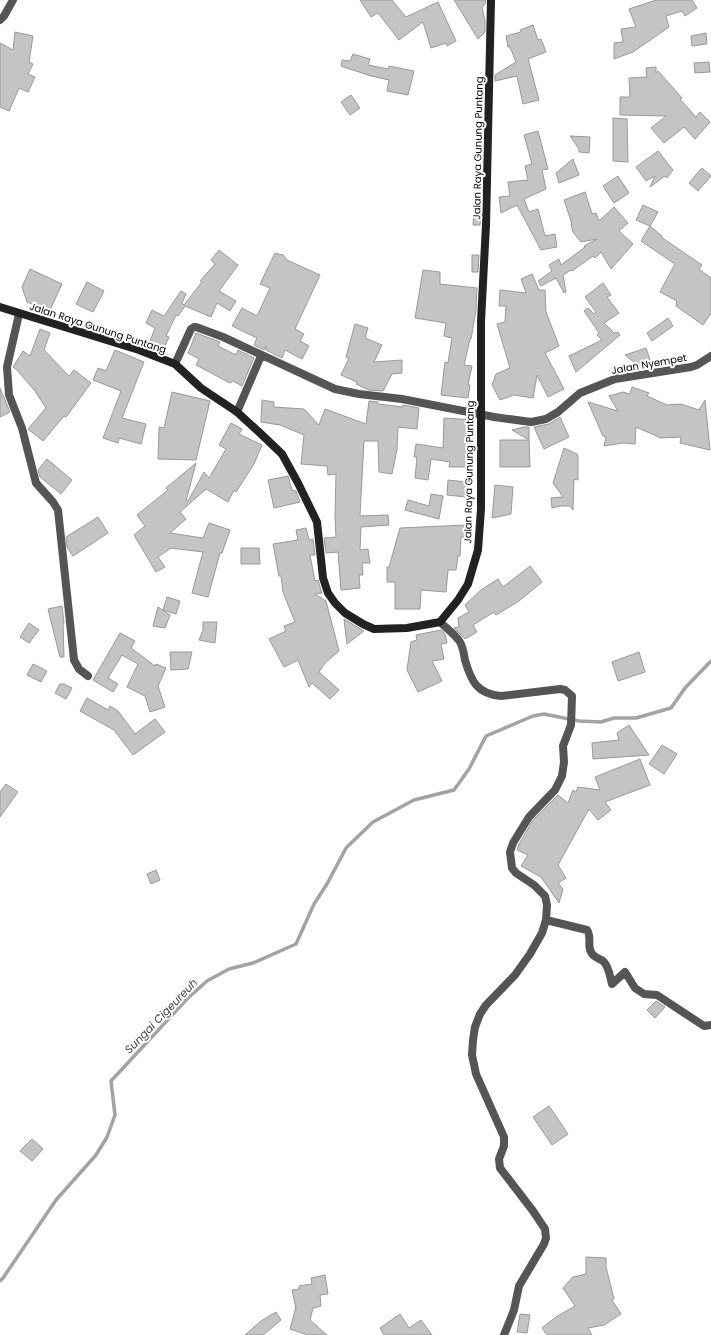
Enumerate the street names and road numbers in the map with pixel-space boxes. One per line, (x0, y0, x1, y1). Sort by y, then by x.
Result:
street label: Jalan Raya Gunung Puntang (469, 76, 487, 220)
street label: Jalan Raya Gunung Puntang (28, 299, 168, 357)
street label: Jalan Nyempet (610, 350, 688, 378)
street label: Jalan Raya Gunung Puntang (460, 400, 478, 544)

